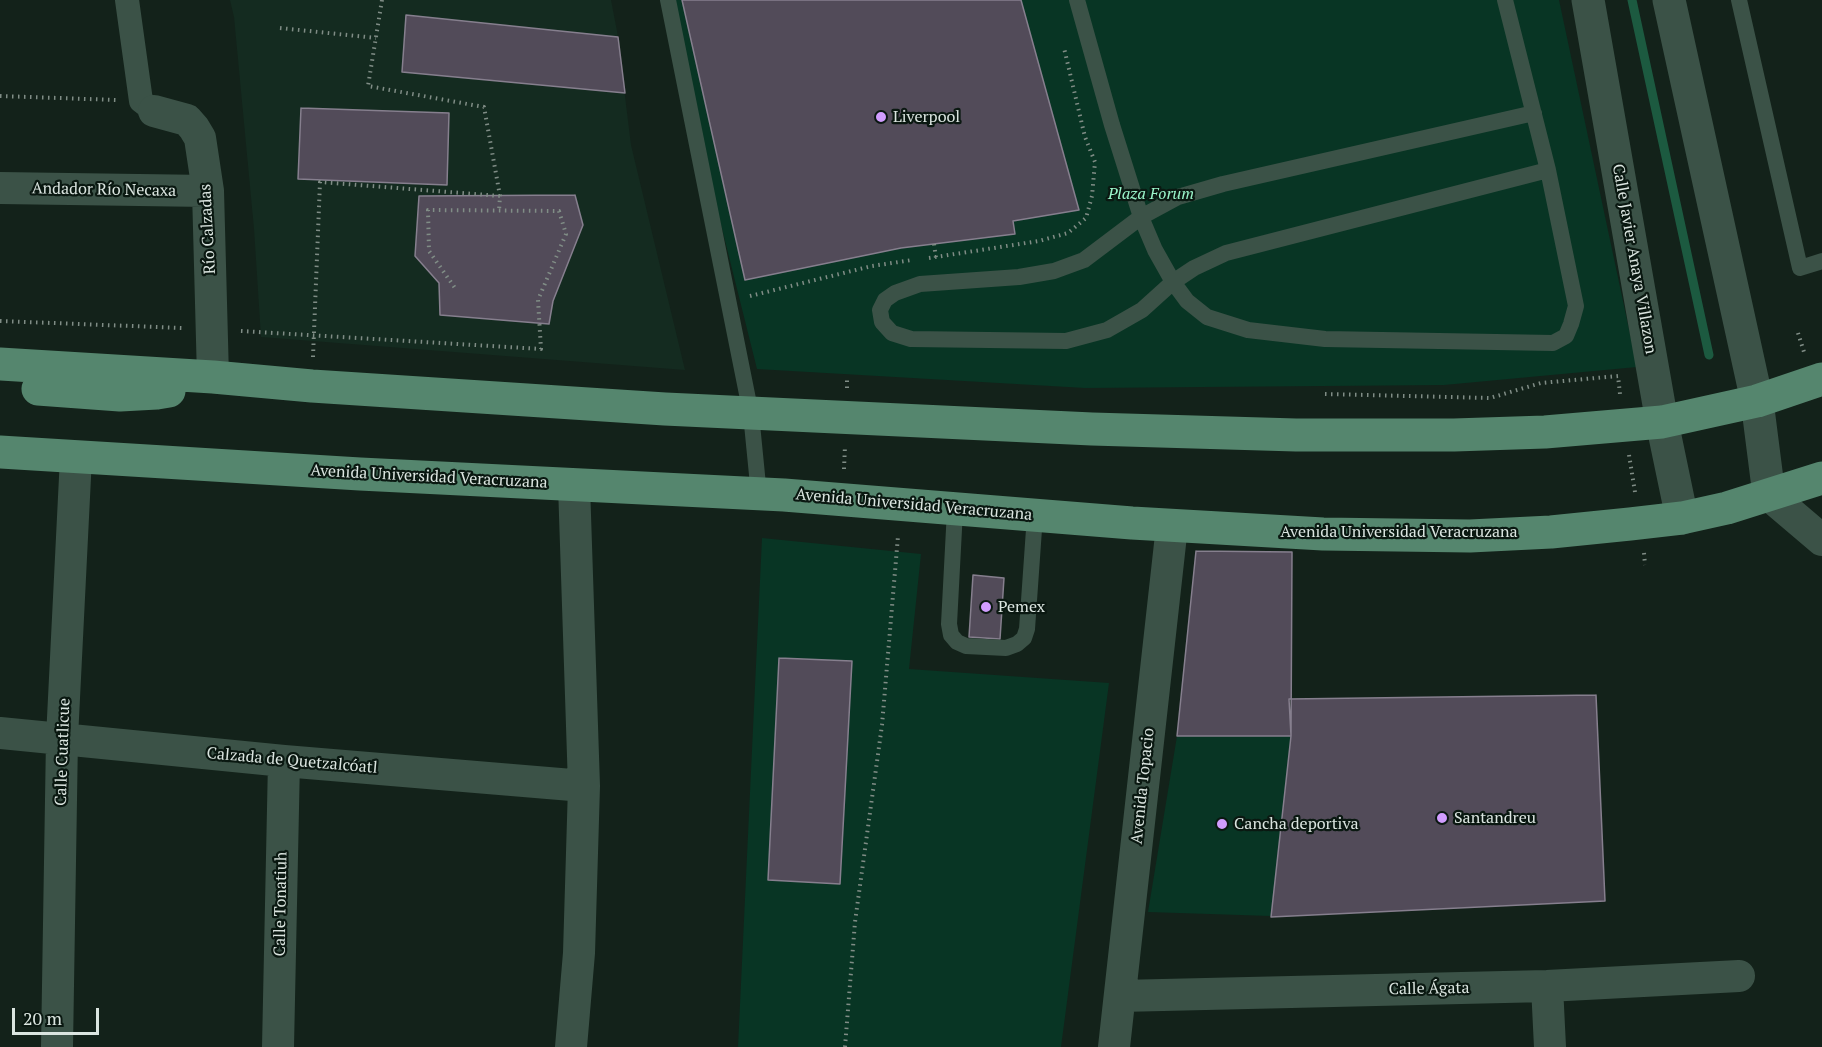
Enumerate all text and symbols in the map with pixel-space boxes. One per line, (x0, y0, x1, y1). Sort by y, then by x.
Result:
place label: Liverpool (893, 107, 960, 127)
marker: Liverpool (874, 110, 888, 124)
street label: Calle Javier Anaya Villazon (1608, 163, 1660, 355)
street label: Andador Río Necaxa (32, 179, 176, 201)
street label: Río Calzadas (196, 183, 220, 275)
park label: Plaza Forum (1108, 184, 1194, 204)
street label: Avenida Universidad Veracruzana (310, 461, 548, 493)
street label: Avenida Universidad Veracruzana (795, 485, 1033, 525)
street label: Avenida Universidad Veracruzana (1280, 522, 1518, 542)
place label: Pemex (998, 597, 1045, 617)
marker: Pemex (979, 600, 993, 614)
street label: Calle Cuatlicue (52, 698, 74, 806)
street label: Avenida Topacio (1127, 727, 1159, 845)
street label: Calzada de Quetzalcóatl (206, 744, 378, 778)
place label: Santandreu (1454, 808, 1536, 828)
marker: Santandreu (1435, 811, 1449, 825)
place label: Cancha deportiva (1234, 814, 1359, 834)
marker: Cancha deportiva (1215, 817, 1229, 831)
street label: Calle Tonatiuh (270, 852, 292, 956)
street label: Calle Ágata (1388, 979, 1470, 999)
scale bar (15, 996, 102, 1034)
text: 20 m (23, 1006, 62, 1030)

